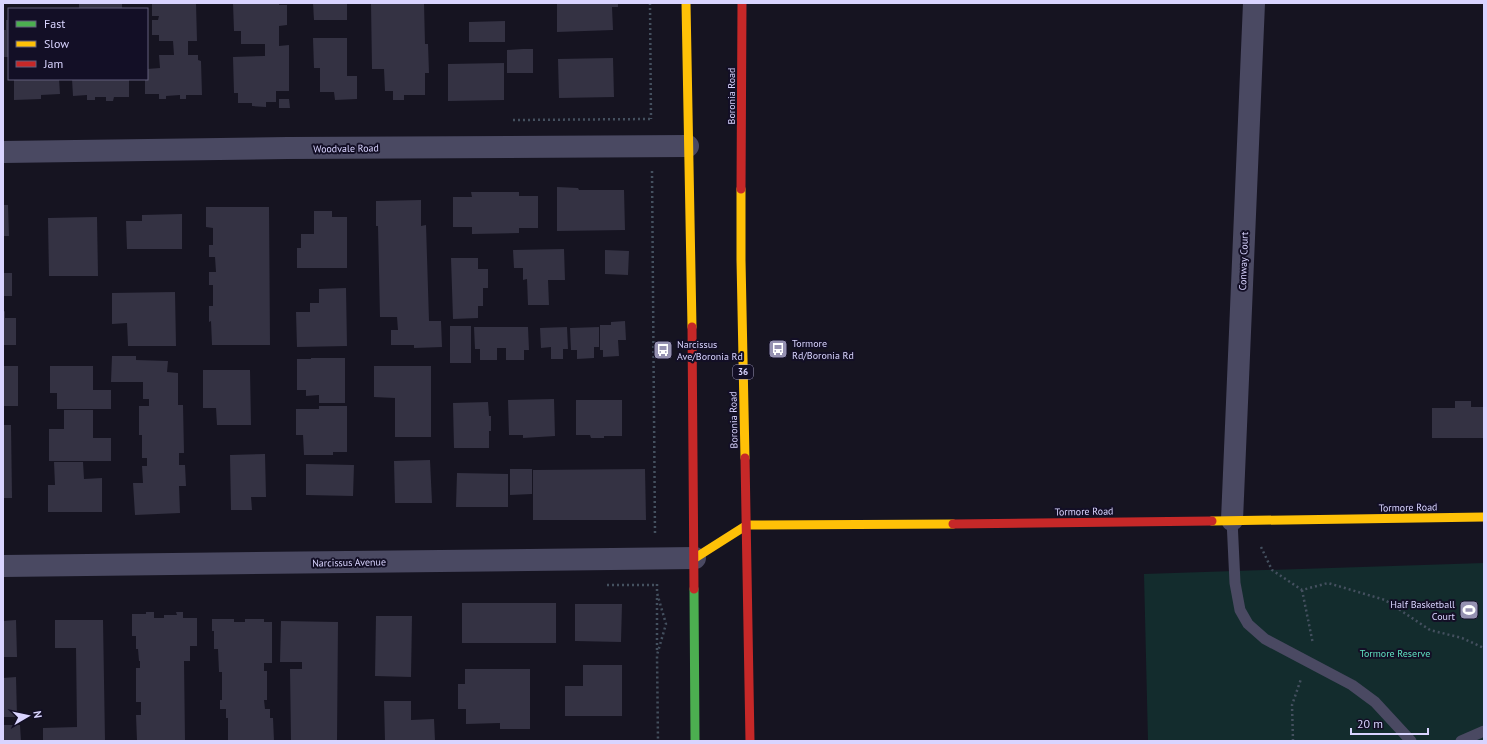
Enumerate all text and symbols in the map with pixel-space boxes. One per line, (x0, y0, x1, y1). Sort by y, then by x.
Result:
legend (8, 8, 148, 80)
text: Fast (44, 16, 65, 31)
text: Slow (44, 36, 69, 51)
text: Jam (43, 56, 63, 71)
street label: Boronia Road (725, 68, 738, 124)
street label: Woodvale Road (313, 141, 379, 156)
street label: Conway Court (1236, 231, 1251, 291)
place label: Tormore Rd/Boronia Rd (792, 337, 854, 362)
place label: Narcissus Ave/Boronia Rd (677, 338, 743, 363)
bus stop icon: Tormore Rd/Boronia Rd (767, 338, 789, 360)
bus stop icon: Narcissus Ave/Boronia Rd (652, 339, 674, 361)
road number: 36 (733, 365, 753, 379)
street label: Boronia Road (727, 391, 740, 449)
street label: Tormore Road (1378, 500, 1438, 515)
street label: Tormore Road (1054, 504, 1114, 519)
street label: Narcissus Avenue (312, 555, 386, 570)
place label: Half Basketball Court (1390, 598, 1456, 623)
sports icon: Half Basketball Court (1458, 599, 1480, 621)
park label: Tormore Reserve (1360, 647, 1430, 660)
north arrow (8, 696, 48, 736)
text: N (30, 710, 45, 719)
scale bar (1351, 710, 1428, 736)
text: 20 m (1357, 716, 1383, 731)

